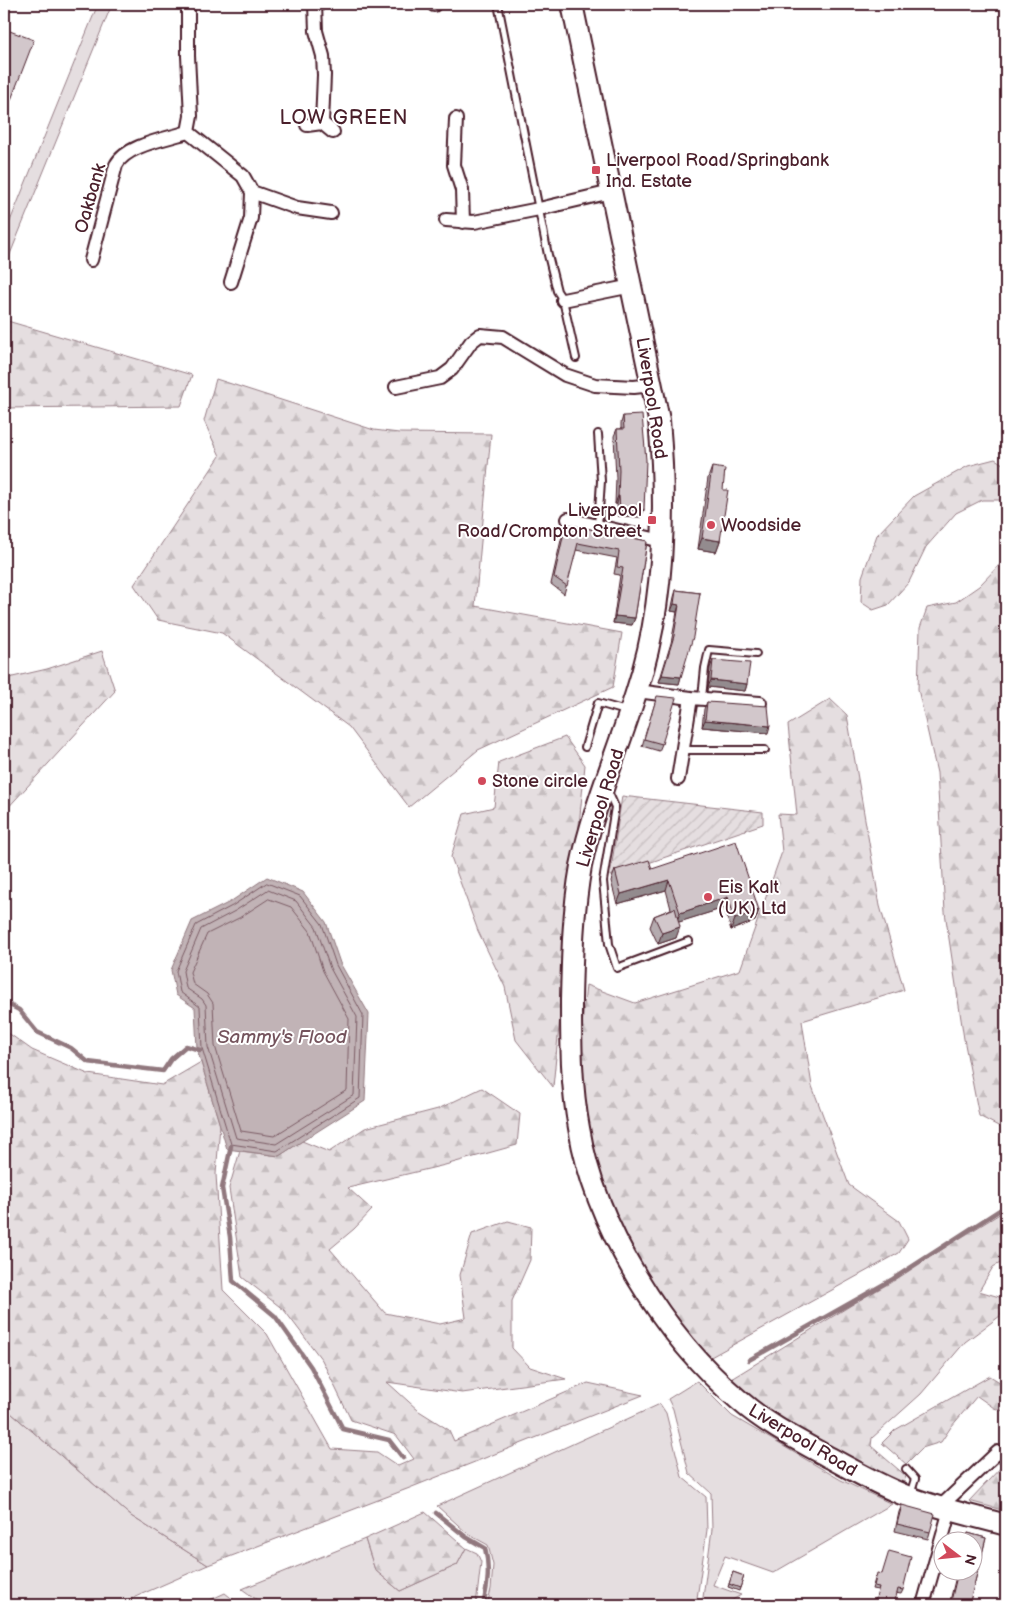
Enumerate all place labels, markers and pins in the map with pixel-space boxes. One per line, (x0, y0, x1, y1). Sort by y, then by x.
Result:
place label: Liverpool Road/Springbank Ind. Estate (606, 150, 829, 192)
marker: Liverpool Road/Springbank Ind. Estate (590, 164, 602, 176)
place label: Liverpool Road/Crompton Street (457, 500, 642, 542)
marker: Liverpool Road/Crompton Street (646, 514, 658, 526)
place label: Woodside (721, 515, 802, 536)
marker: Woodside (705, 519, 717, 531)
place label: Stone circle (492, 771, 588, 792)
marker: Stone circle (476, 775, 488, 787)
place label: Eis Kalt (UK) Ltd (718, 877, 786, 919)
marker: Eis Kalt (UK) Ltd (702, 891, 714, 903)

